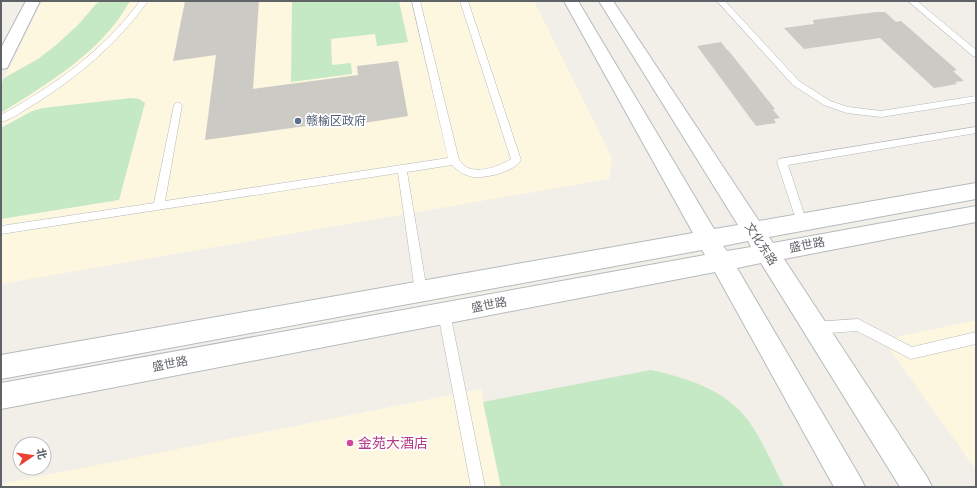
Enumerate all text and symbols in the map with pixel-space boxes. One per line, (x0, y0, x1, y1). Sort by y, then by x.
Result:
place label: 赣榆区政府 (306, 111, 366, 130)
marker: 赣榆区政府 (293, 116, 303, 126)
street label: 文化东路 (740, 218, 782, 269)
street label: 盛世路 (787, 232, 826, 257)
street label: 盛世路 (469, 292, 508, 317)
street label: 盛世路 (150, 351, 189, 376)
place label: 金苑大酒店 (358, 432, 428, 453)
north arrow (12, 436, 52, 476)
marker: 金苑大酒店 (345, 438, 355, 448)
text: 北 (33, 447, 51, 461)

